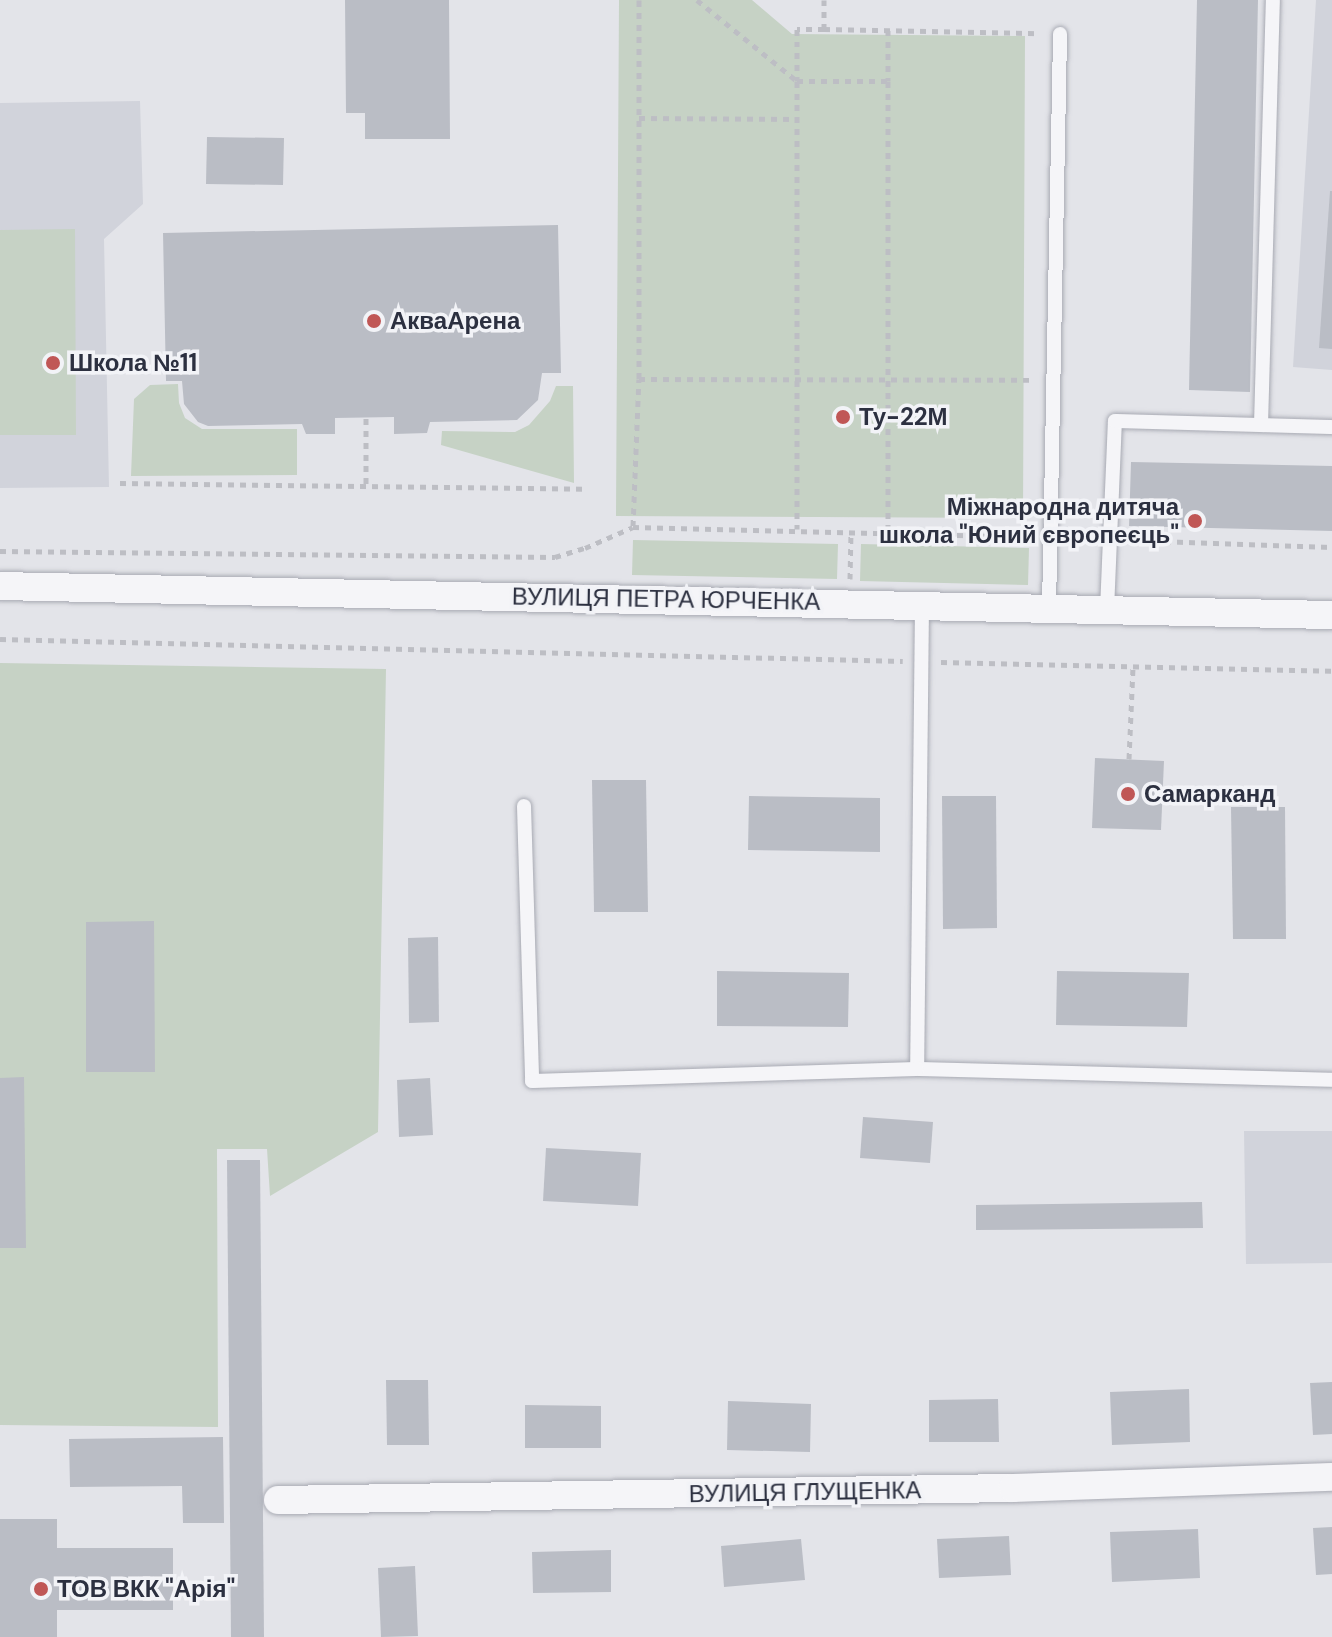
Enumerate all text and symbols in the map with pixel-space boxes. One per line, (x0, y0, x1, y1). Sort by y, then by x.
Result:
place label: АкваАрена (390, 307, 520, 335)
marker: АкваАрена (365, 312, 383, 330)
place label: Школа №11 (69, 349, 197, 377)
marker: Школа №11 (44, 354, 62, 372)
place label: Ту-22М (859, 403, 948, 431)
marker: Ту-22М (834, 408, 852, 426)
place label: Міжнародна дитяча школа "Юний європеєць" (879, 493, 1179, 549)
marker: Міжнародна дитяча школа "Юний європеєць" (1186, 512, 1204, 530)
street label: ВУЛИЦЯ ПЕТРА ЮРЧЕНКА (512, 582, 820, 616)
place label: Самарканд (1144, 780, 1276, 808)
marker: Самарканд (1119, 785, 1137, 803)
street label: ВУЛИЦЯ ГЛУЩЕНКА (688, 1476, 922, 1508)
place label: ТОВ ВКК "Арія" (57, 1575, 235, 1603)
marker: ТОВ ВКК "Арія" (32, 1580, 50, 1598)

